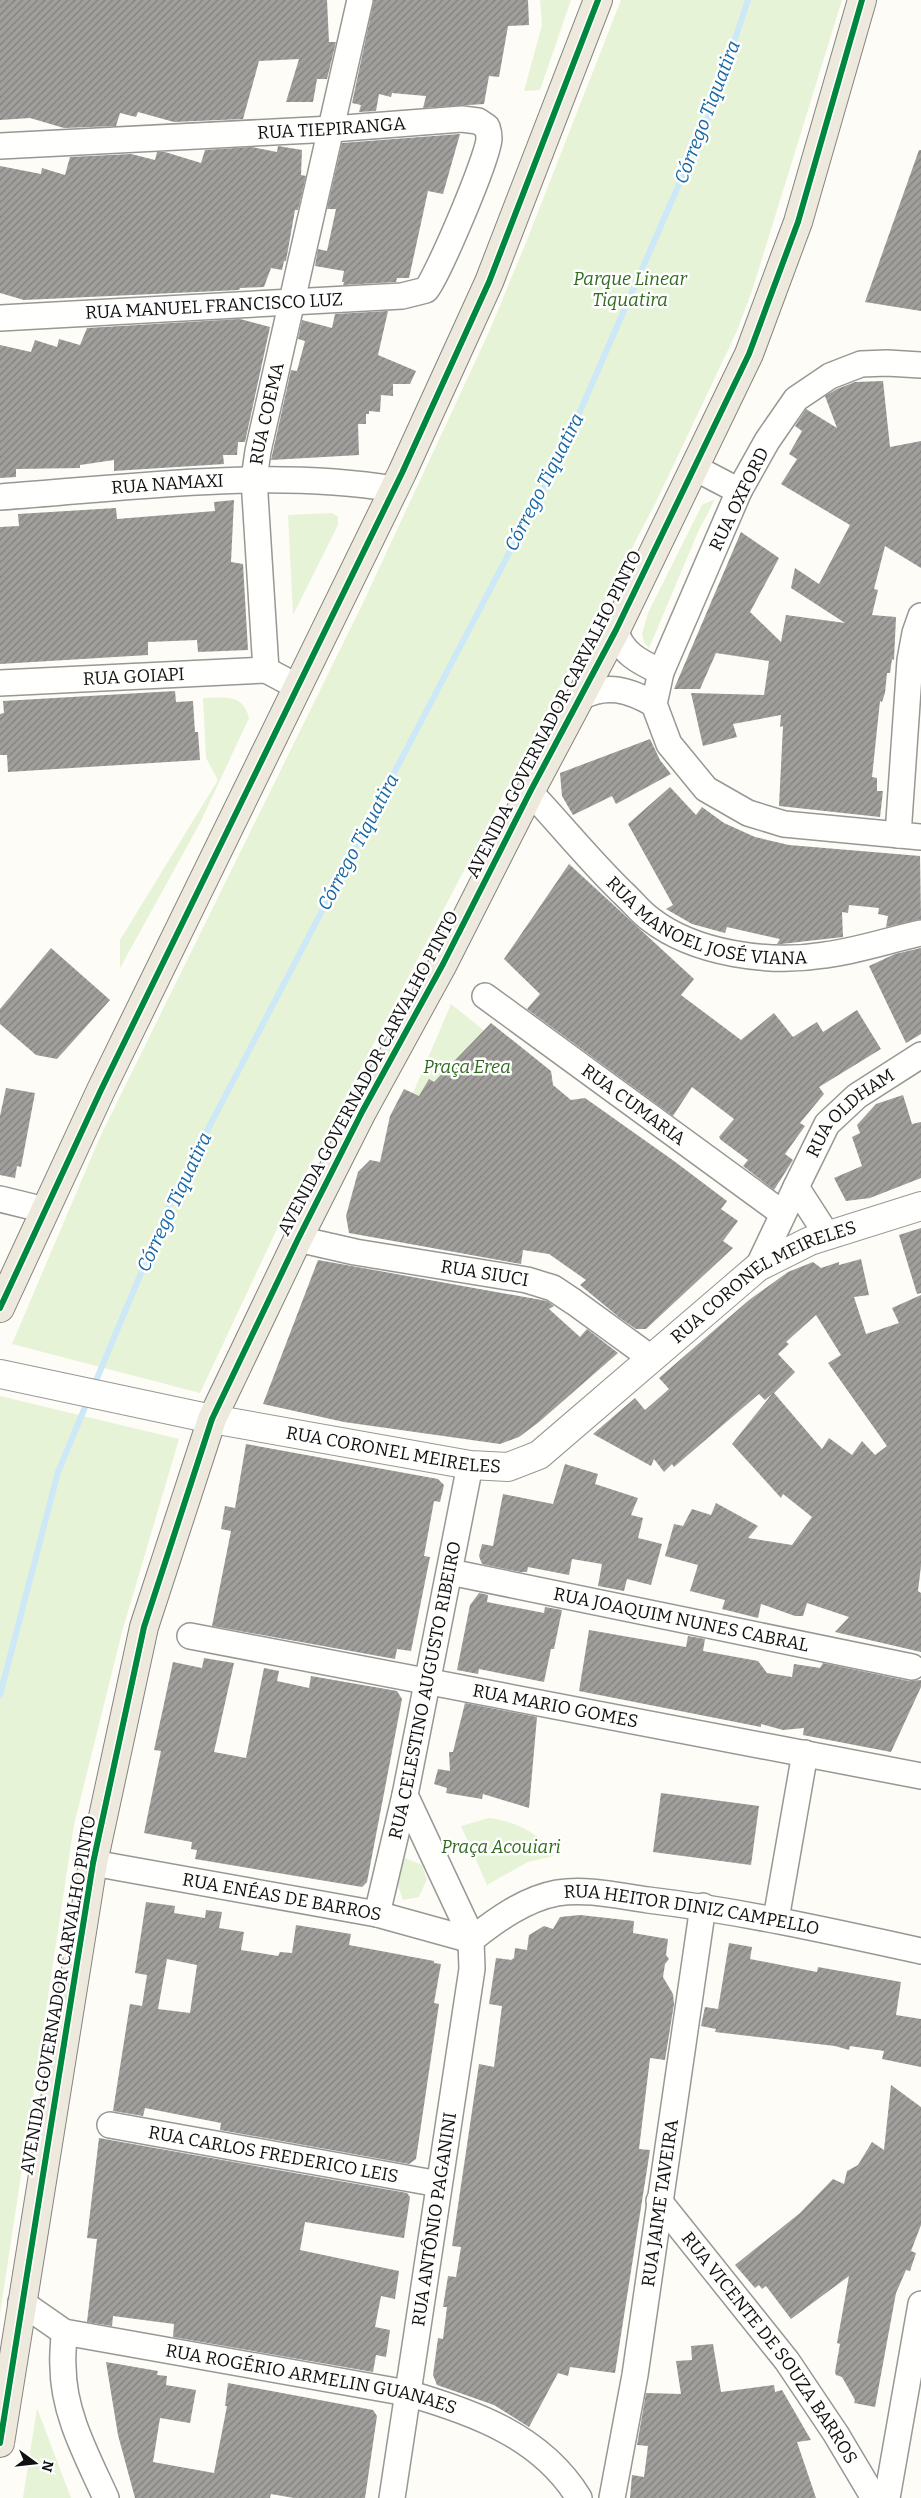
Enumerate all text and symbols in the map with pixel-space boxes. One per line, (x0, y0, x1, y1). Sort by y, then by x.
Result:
water label: Córrego Tiquatira (669, 37, 745, 187)
street label: RUA TIEPIRANGA (257, 112, 407, 144)
park label: Parque Linear Tiquatira (573, 268, 687, 311)
street label: RUA MANUEL FRANCISCO LUZ (85, 288, 343, 324)
street label: RUA COEMA (245, 360, 289, 466)
water label: Córrego Tiquatira (499, 409, 589, 555)
street label: RUA OXFORD (704, 444, 774, 554)
street label: RUA NAMAXI (110, 470, 224, 499)
street label: AVENIDA GOVERNADOR CARVALHO PINTO (461, 547, 647, 881)
street label: RUA GOIAPI (82, 663, 185, 690)
water label: Córrego Tiquatira (312, 770, 404, 914)
street label: RUA MANOEL JOSÉ VIANA (602, 872, 808, 969)
street label: AVENIDA GOVERNADOR CARVALHO PINTO (273, 907, 463, 1239)
park label: Praça Erea (423, 1056, 511, 1078)
street label: RUA CUMARIA (577, 1059, 690, 1150)
street label: RUA OLDHAM (801, 1064, 898, 1161)
water label: Córrego Tiquatira (132, 1129, 216, 1275)
street label: RUA CORONEL MEIRELES (666, 1216, 859, 1348)
street label: RUA SIUCI (439, 1255, 530, 1291)
street label: RUA CORONEL MEIRELES (284, 1421, 502, 1478)
street label: RUA CELESTINO AUGUSTO RIBEIRO (384, 1539, 466, 1841)
street label: RUA JOAQUIM NUNES CABRAL (552, 1583, 811, 1656)
street label: RUA MARIO GOMES (471, 1679, 640, 1733)
street label: AVENIDA GOVERNADOR CARVALHO PINTO (16, 1814, 100, 2176)
park label: Praça Acouiari (441, 1836, 561, 1858)
street label: RUA ENÉAS DE BARROS (181, 1868, 383, 1926)
street label: RUA HEITOR DINIZ CAMPELLO (563, 1880, 821, 1940)
street label: RUA ANTÔNIO PAGANINI (407, 2111, 461, 2328)
street label: RUA JAIME TAVEIRA (637, 2118, 683, 2288)
street label: RUA CARLOS FREDERICO LEIS (147, 2121, 400, 2188)
street label: RUA VICENTE DE SOUZA BARROS (677, 2227, 862, 2468)
street label: RUA ROGÉRIO ARMELIN GUANAES (164, 2339, 460, 2419)
north arrow (10, 2438, 60, 2488)
text: N (37, 2459, 57, 2474)

